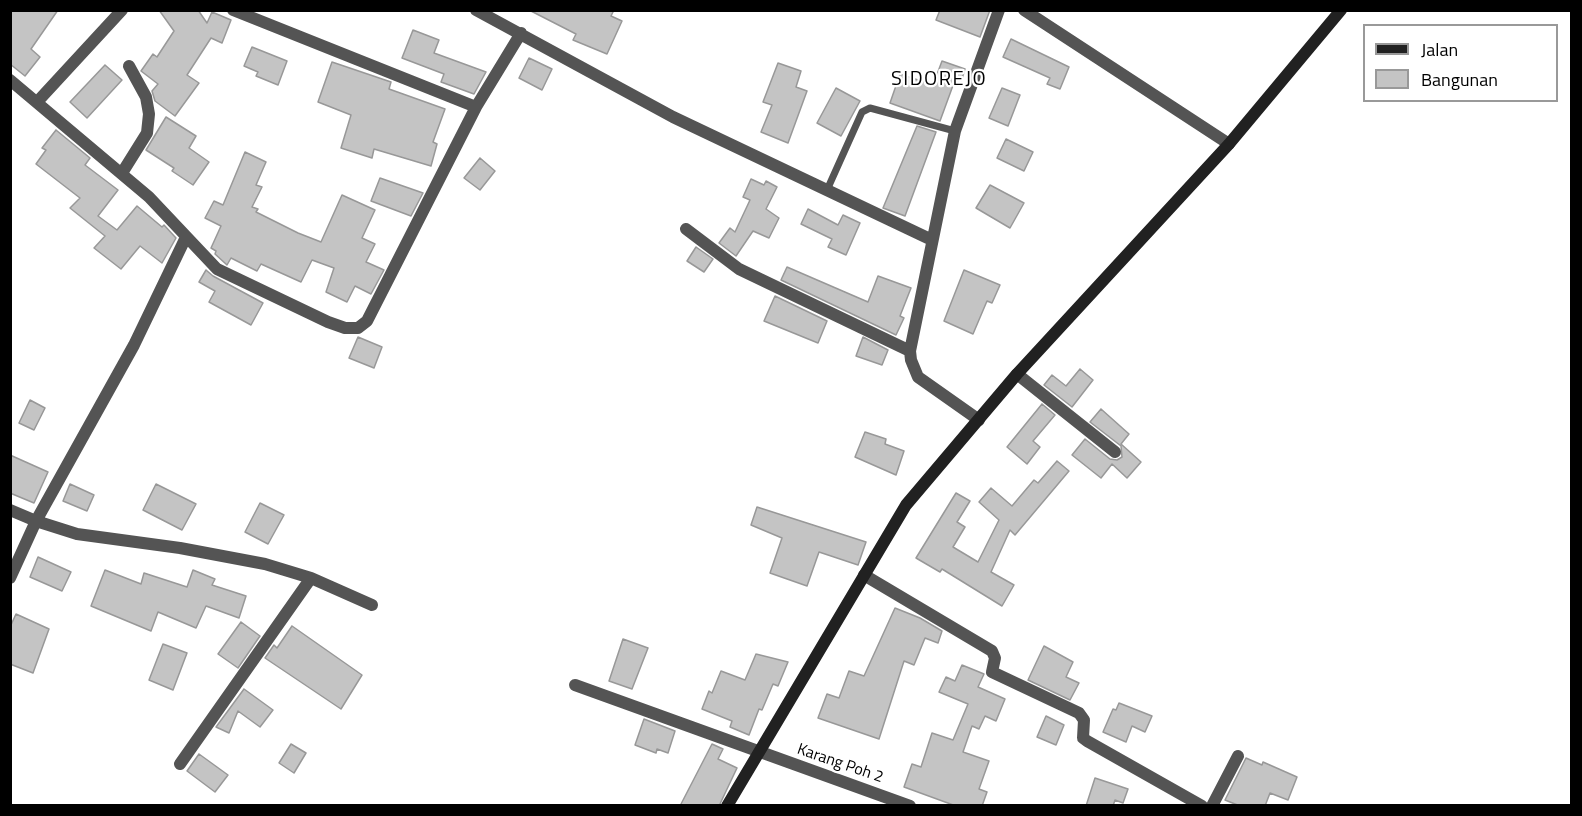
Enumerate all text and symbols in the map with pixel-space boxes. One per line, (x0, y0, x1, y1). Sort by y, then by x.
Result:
legend (1363, 24, 1558, 102)
text: Jalan (1421, 36, 1458, 63)
text: Bangunan (1421, 66, 1498, 93)
district label: SIDOREJO (891, 68, 987, 92)
street label: Karang Poh 2 (794, 740, 886, 788)

